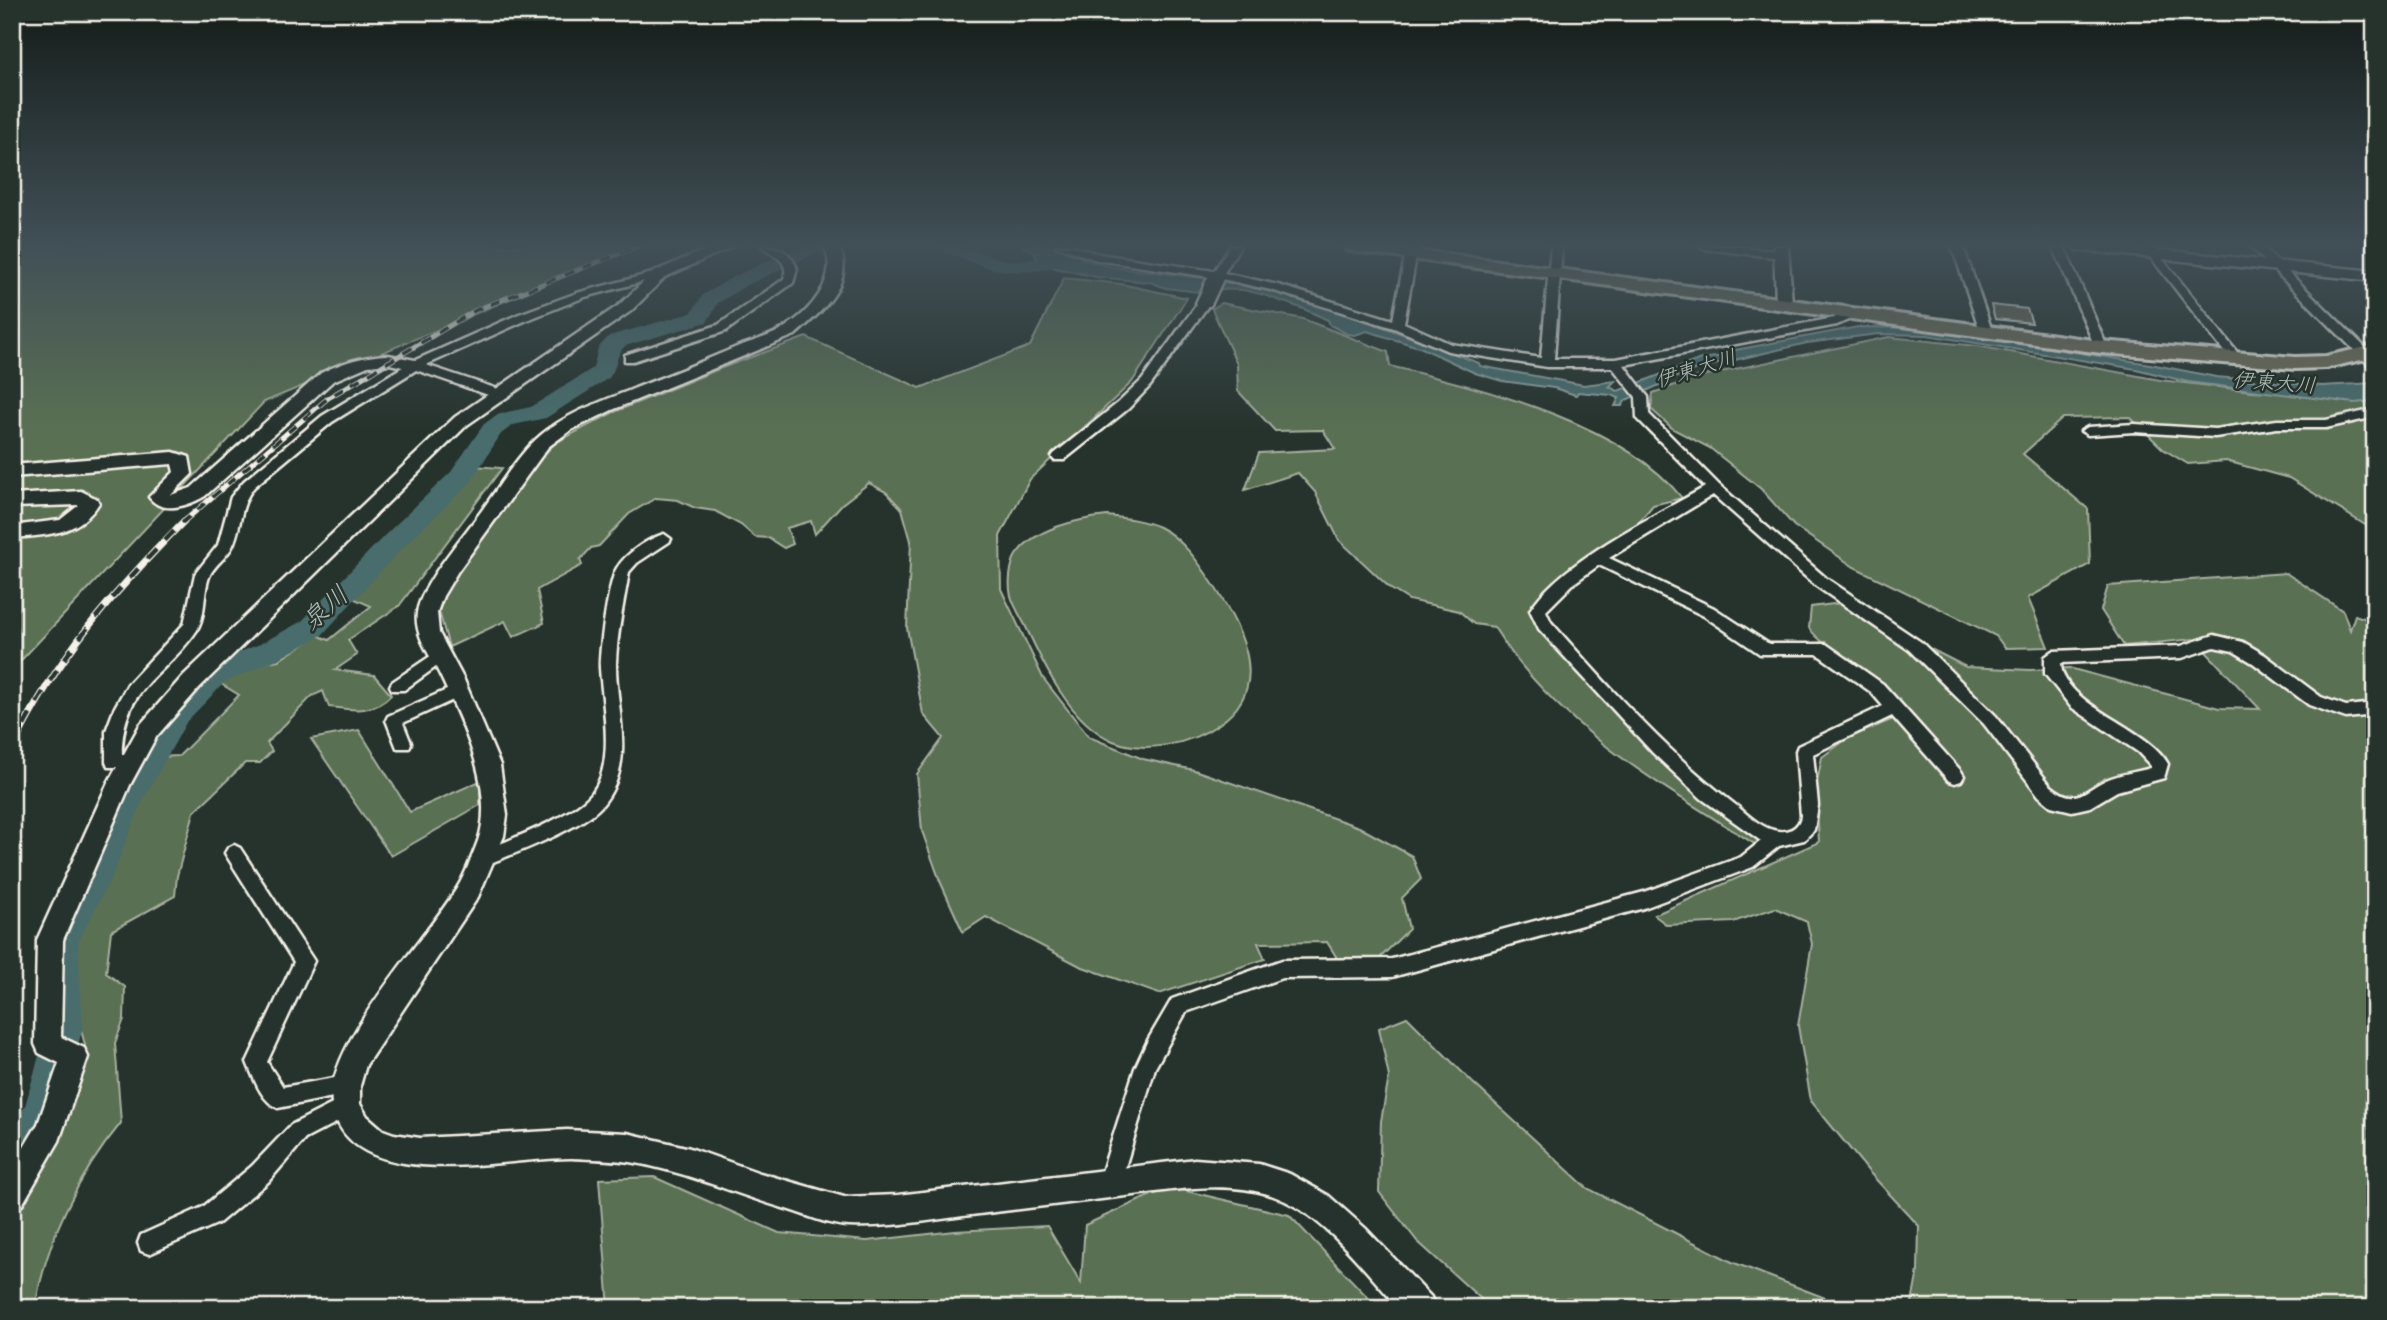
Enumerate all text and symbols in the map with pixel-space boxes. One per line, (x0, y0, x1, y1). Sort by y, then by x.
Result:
water label: 伊東大川 (1651, 342, 1741, 398)
water label: 伊東大川 (2231, 365, 2317, 403)
water label: 泉川 (293, 576, 359, 642)

